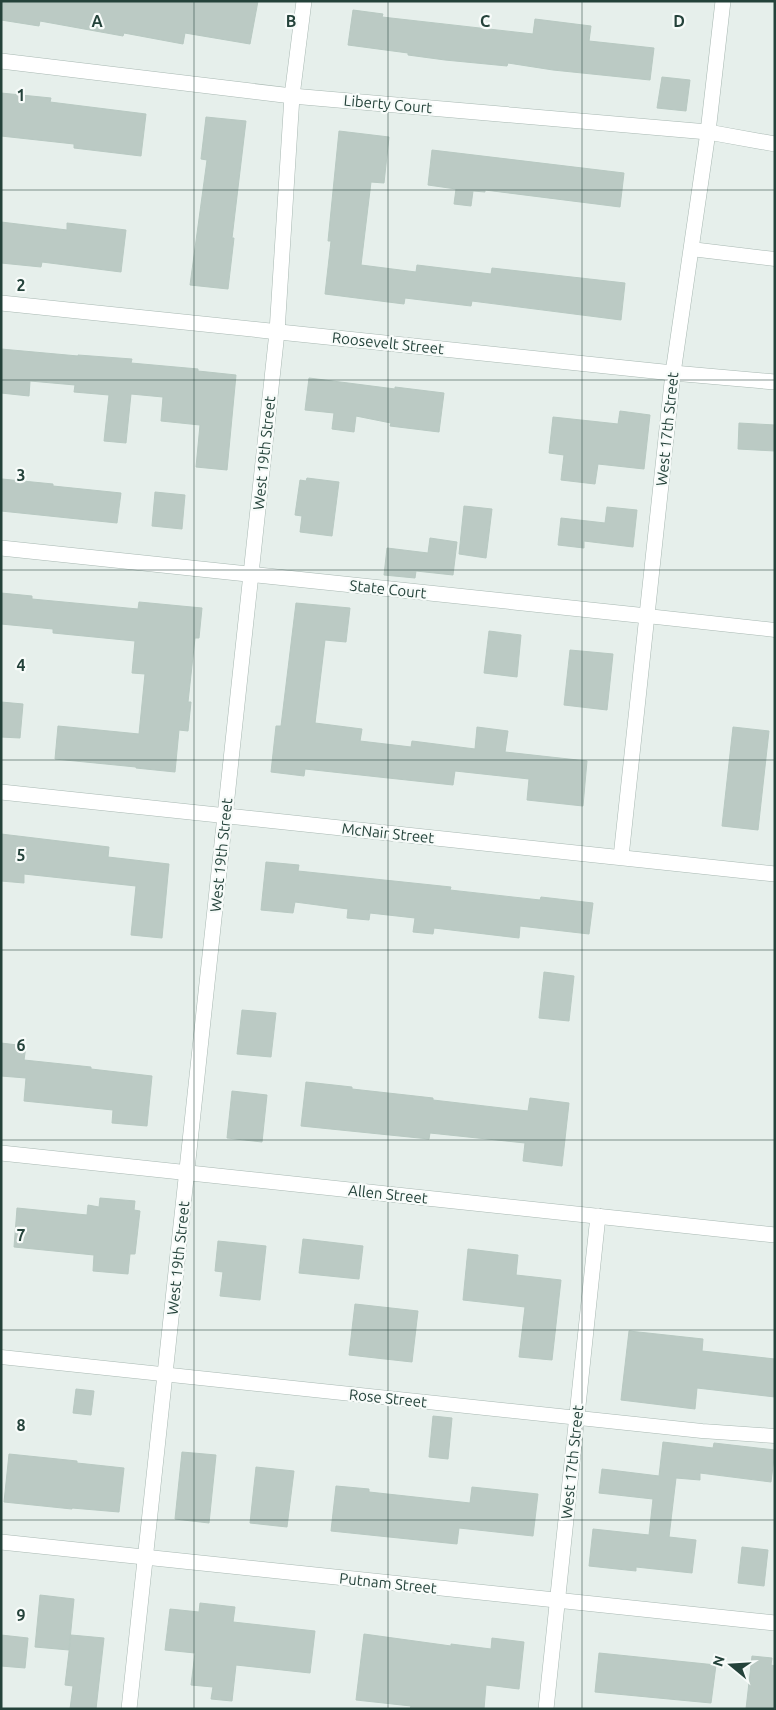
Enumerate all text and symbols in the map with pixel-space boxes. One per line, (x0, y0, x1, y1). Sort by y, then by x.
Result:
text: A (91, 12, 103, 30)
text: B (286, 12, 296, 30)
text: C (480, 12, 490, 30)
text: D (673, 12, 685, 30)
text: 1 (16, 86, 26, 104)
street label: Liberty Court (343, 92, 433, 116)
text: 2 (16, 276, 26, 294)
street label: Roosevelt Street (331, 329, 445, 357)
street label: West 17th Street (653, 371, 681, 487)
street label: West 19th Street (250, 395, 278, 511)
text: 3 (16, 466, 26, 484)
street label: State Court (349, 577, 427, 601)
text: 4 (16, 656, 26, 674)
street label: West 19th Street (207, 797, 235, 913)
street label: McNair Street (341, 820, 435, 846)
text: 5 (16, 846, 26, 864)
text: 6 (16, 1036, 26, 1054)
street label: Allen Street (347, 1181, 429, 1207)
street label: West 19th Street (164, 1200, 192, 1316)
text: 7 (16, 1226, 26, 1244)
street label: Rose Street (348, 1385, 428, 1411)
street label: West 17th Street (558, 1404, 586, 1520)
text: 8 (16, 1416, 26, 1434)
street label: Putnam Street (338, 1569, 438, 1597)
text: 9 (16, 1606, 26, 1624)
north arrow (706, 1640, 756, 1690)
text: N (709, 1654, 728, 1668)

